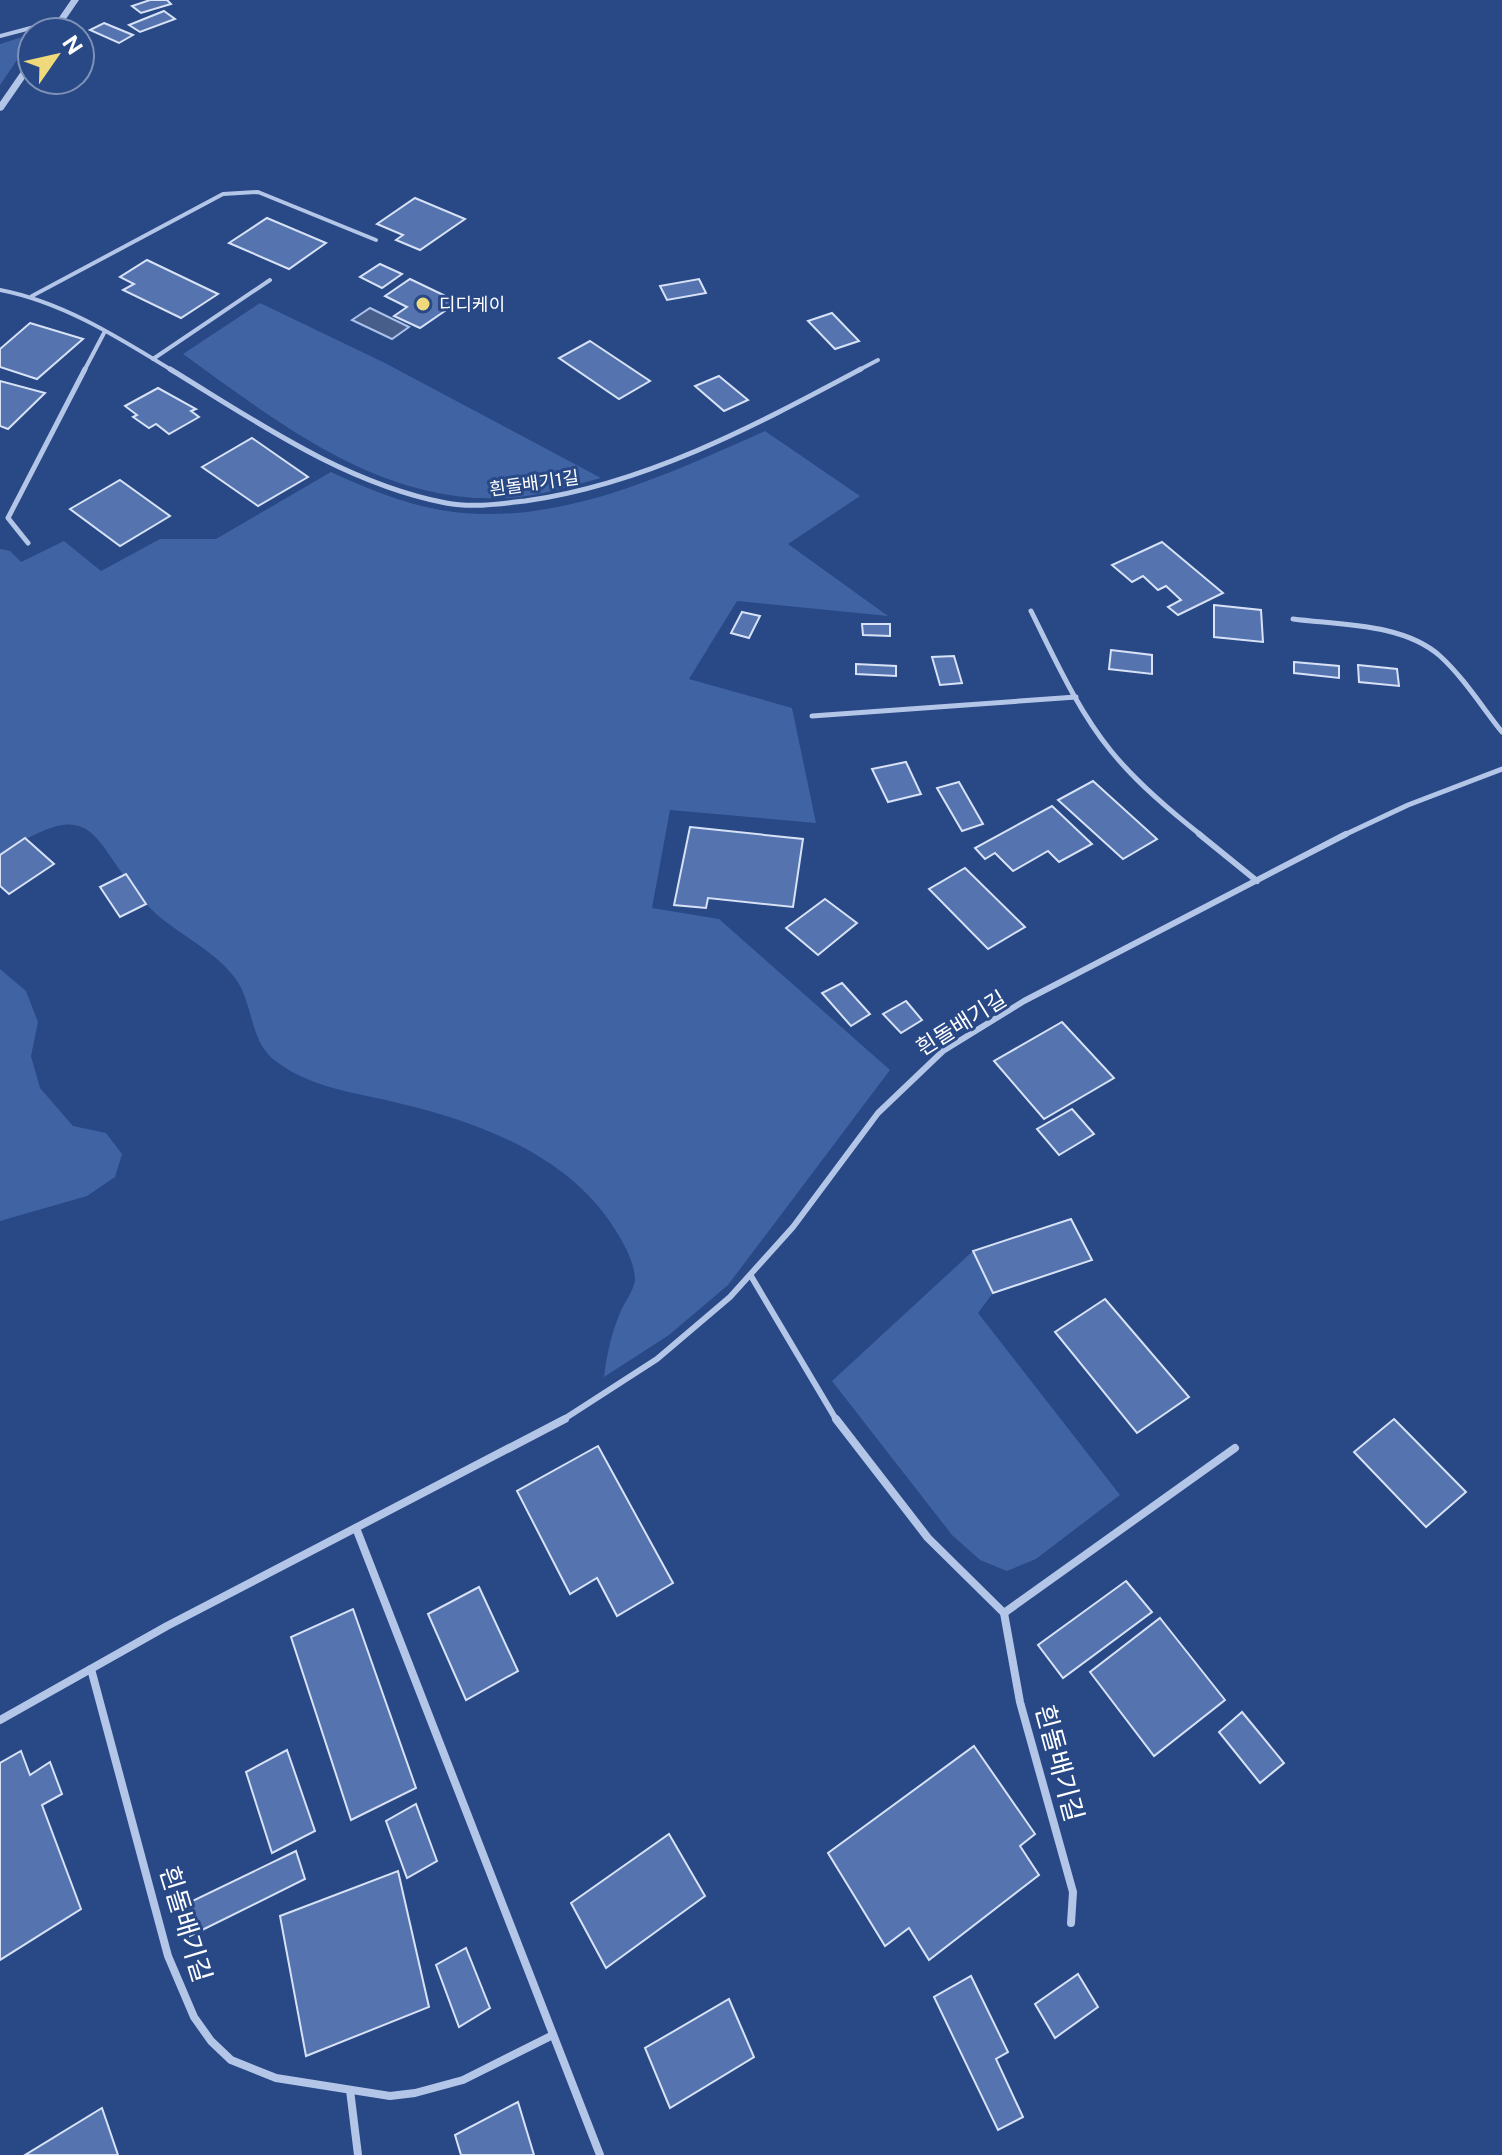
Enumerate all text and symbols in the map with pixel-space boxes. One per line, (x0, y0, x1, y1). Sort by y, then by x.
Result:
north arrow (16, 16, 96, 96)
text: N (57, 30, 88, 59)
place label: 디디케이 (439, 294, 505, 315)
marker: 디디케이 (414, 295, 432, 313)
street label: 흰돌배기1길 (488, 466, 580, 500)
street label: 흰돌배기길 (911, 985, 1011, 1061)
street label: 흰돌배기길 (1030, 1701, 1090, 1825)
street label: 흰돌배기길 (154, 1862, 218, 1986)

